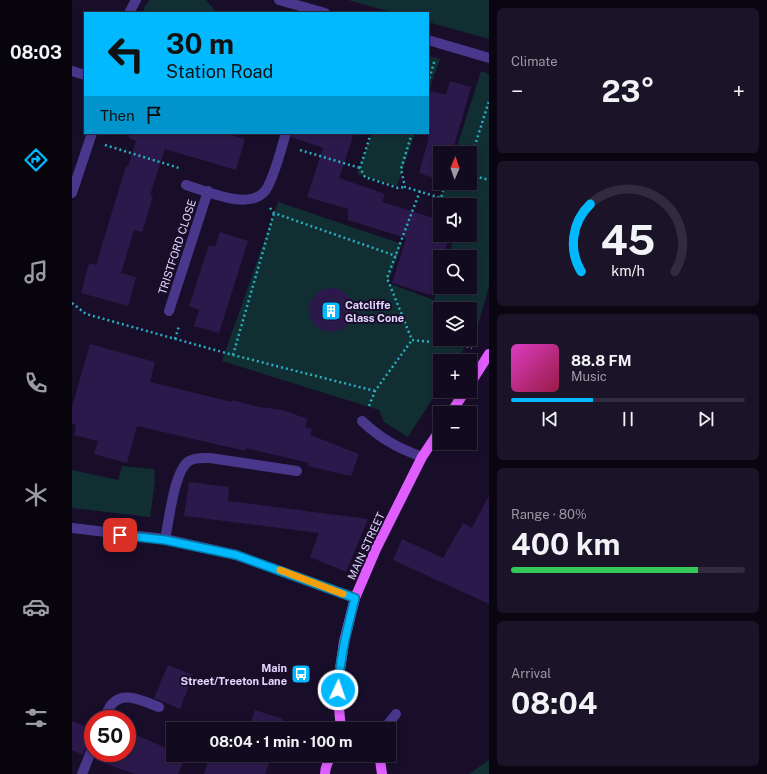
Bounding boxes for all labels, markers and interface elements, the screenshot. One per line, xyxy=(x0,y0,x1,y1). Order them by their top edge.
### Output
text: 30 m xyxy=(166,27,234,60)
icon: left xyxy=(100,28,152,80)
text: 08:03 xyxy=(10,42,62,63)
text: Climate xyxy=(511,54,558,69)
text: Station Road xyxy=(166,61,273,82)
text: 23° xyxy=(601,73,655,109)
text: − xyxy=(511,78,523,104)
text: + xyxy=(733,78,745,104)
icon: arrive xyxy=(143,104,165,126)
text: Then xyxy=(100,107,135,124)
icon: directions xyxy=(22,146,50,174)
north arrow xyxy=(433,146,477,190)
map controls xyxy=(433,146,477,450)
street label: TRISTFORD CLOSE xyxy=(156,198,198,296)
button: sound xyxy=(433,198,477,242)
text: 45 xyxy=(601,215,655,264)
button: search xyxy=(433,250,477,294)
icon: music xyxy=(22,258,50,286)
text: km/h xyxy=(611,261,645,278)
place label: Catcliffe Glass Cone xyxy=(345,299,404,324)
building icon: Catcliffe Glass Cone xyxy=(320,300,342,322)
button: layers xyxy=(433,302,477,346)
text: 88.8 FM xyxy=(571,352,632,369)
button: + xyxy=(433,354,477,398)
icon: phone xyxy=(22,369,50,397)
text: Music xyxy=(571,369,607,384)
button: − xyxy=(433,406,477,450)
icon: previous xyxy=(539,408,561,430)
icon: pause xyxy=(617,408,639,430)
icon: next xyxy=(695,408,717,430)
icon: climate xyxy=(22,481,50,509)
text: Range · 80% xyxy=(511,507,587,522)
street label: MAIN STREET xyxy=(345,510,387,582)
pin xyxy=(103,518,137,552)
icon: arrive xyxy=(109,524,131,546)
text: 400 km xyxy=(511,526,620,562)
icon: car xyxy=(22,593,50,621)
place label: Main Street/Treeton Lane xyxy=(180,662,287,687)
bus stop icon: Main Street/Treeton Lane xyxy=(290,663,312,685)
text: Arrival xyxy=(511,666,551,681)
position arrow xyxy=(317,669,359,711)
text: 08:04 xyxy=(511,685,597,721)
icon: filters xyxy=(22,704,50,732)
speed limit sign: 50 xyxy=(84,710,136,762)
text: 08:04 · 1 min · 100 m xyxy=(209,733,353,750)

